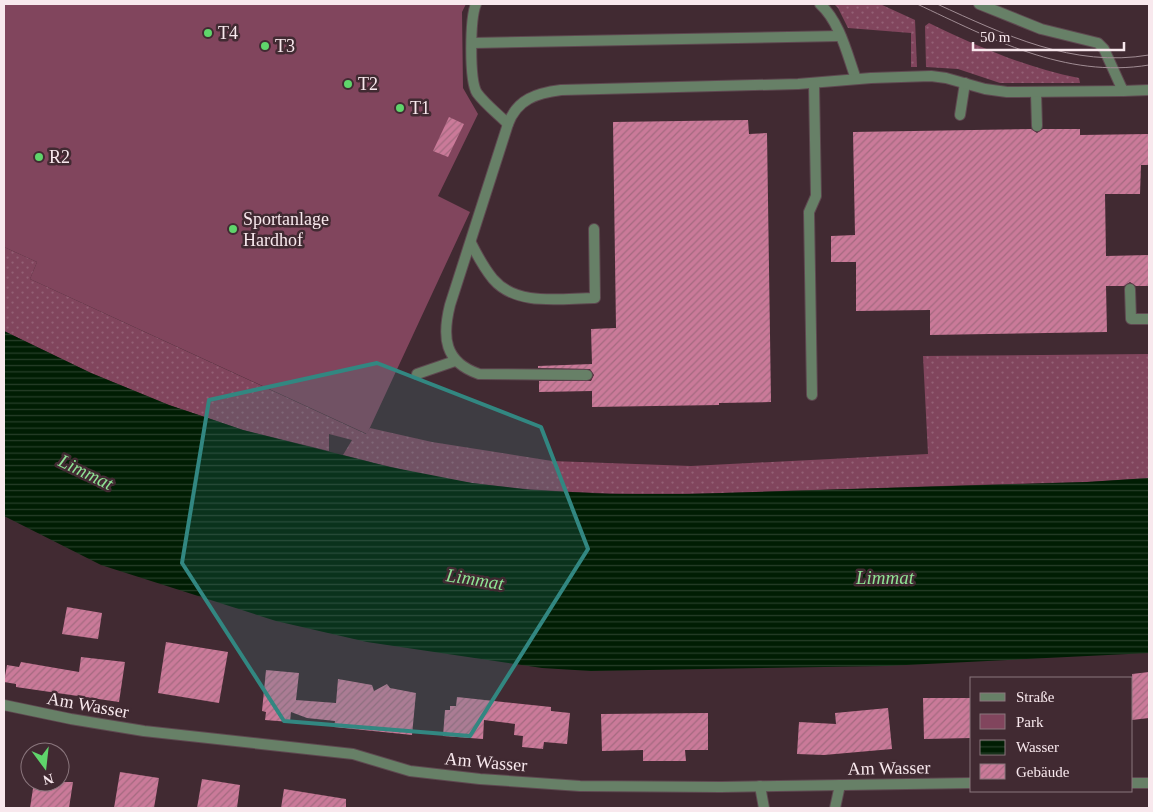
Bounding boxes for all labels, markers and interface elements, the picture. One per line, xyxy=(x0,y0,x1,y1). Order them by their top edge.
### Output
scale bar xyxy=(973,20,1124,52)
place label: T4 xyxy=(218,23,238,43)
marker: T4 xyxy=(202,27,214,39)
text: 50 m xyxy=(980,29,1011,45)
place label: T3 xyxy=(275,36,295,56)
marker: T3 xyxy=(259,40,271,52)
place label: T2 xyxy=(358,74,378,94)
marker: T2 xyxy=(342,78,354,90)
place label: T1 xyxy=(410,98,430,118)
marker: T1 xyxy=(394,102,406,114)
place label: R2 xyxy=(49,147,70,167)
marker: R2 xyxy=(33,151,45,163)
place label: Sportanlage Hardhof xyxy=(243,209,329,250)
marker: Sportanlage Hardhof xyxy=(227,223,239,235)
water label: Limmat xyxy=(54,449,117,494)
water label: Limmat xyxy=(444,564,506,594)
water label: Limmat xyxy=(855,567,915,588)
legend xyxy=(970,677,1133,792)
street label: Am Wasser xyxy=(46,688,130,722)
text: Straße xyxy=(1016,689,1055,705)
text: Park xyxy=(1016,714,1044,730)
text: Wasser xyxy=(1016,739,1059,755)
north arrow xyxy=(20,742,70,792)
street label: Am Wasser xyxy=(444,748,528,776)
street label: Am Wasser xyxy=(847,757,931,779)
text: Gebäude xyxy=(1016,764,1070,780)
text: N xyxy=(41,771,55,788)

